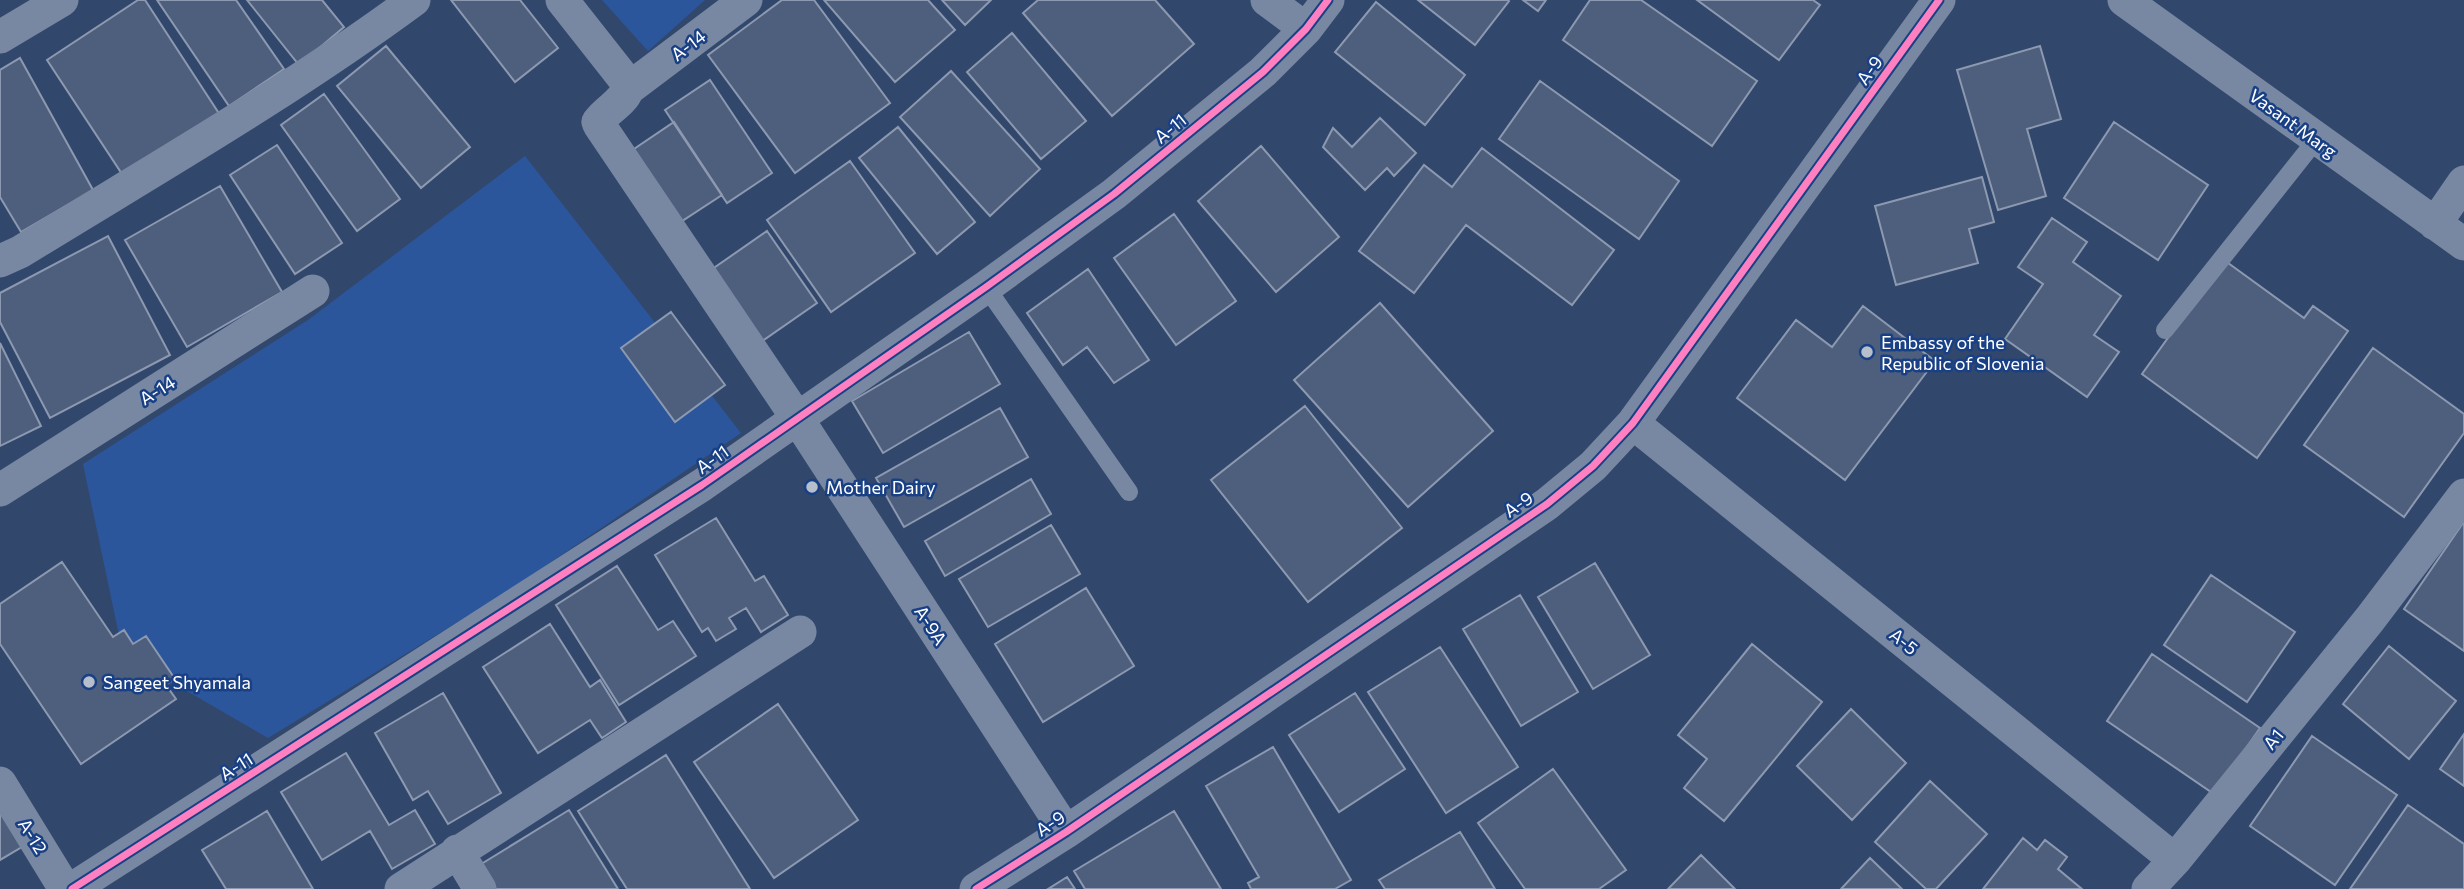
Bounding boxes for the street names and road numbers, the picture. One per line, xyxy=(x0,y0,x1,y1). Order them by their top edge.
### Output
street label: A-14 xyxy=(666,25,710,65)
street label: A-9 xyxy=(1851,51,1887,89)
street label: Vasant Marg xyxy=(2245,84,2341,162)
street label: A-11 xyxy=(1149,108,1191,148)
street label: A-14 xyxy=(135,370,179,409)
street label: A-11 xyxy=(691,440,733,478)
street label: A-9 xyxy=(1499,486,1537,522)
street label: A-9A xyxy=(910,601,952,649)
street label: A-5 xyxy=(1885,623,1923,659)
street label: A1 xyxy=(2258,724,2288,754)
street label: A-11 xyxy=(215,747,257,785)
street label: A-9 xyxy=(1031,805,1069,841)
street label: A-12 xyxy=(14,814,52,858)

